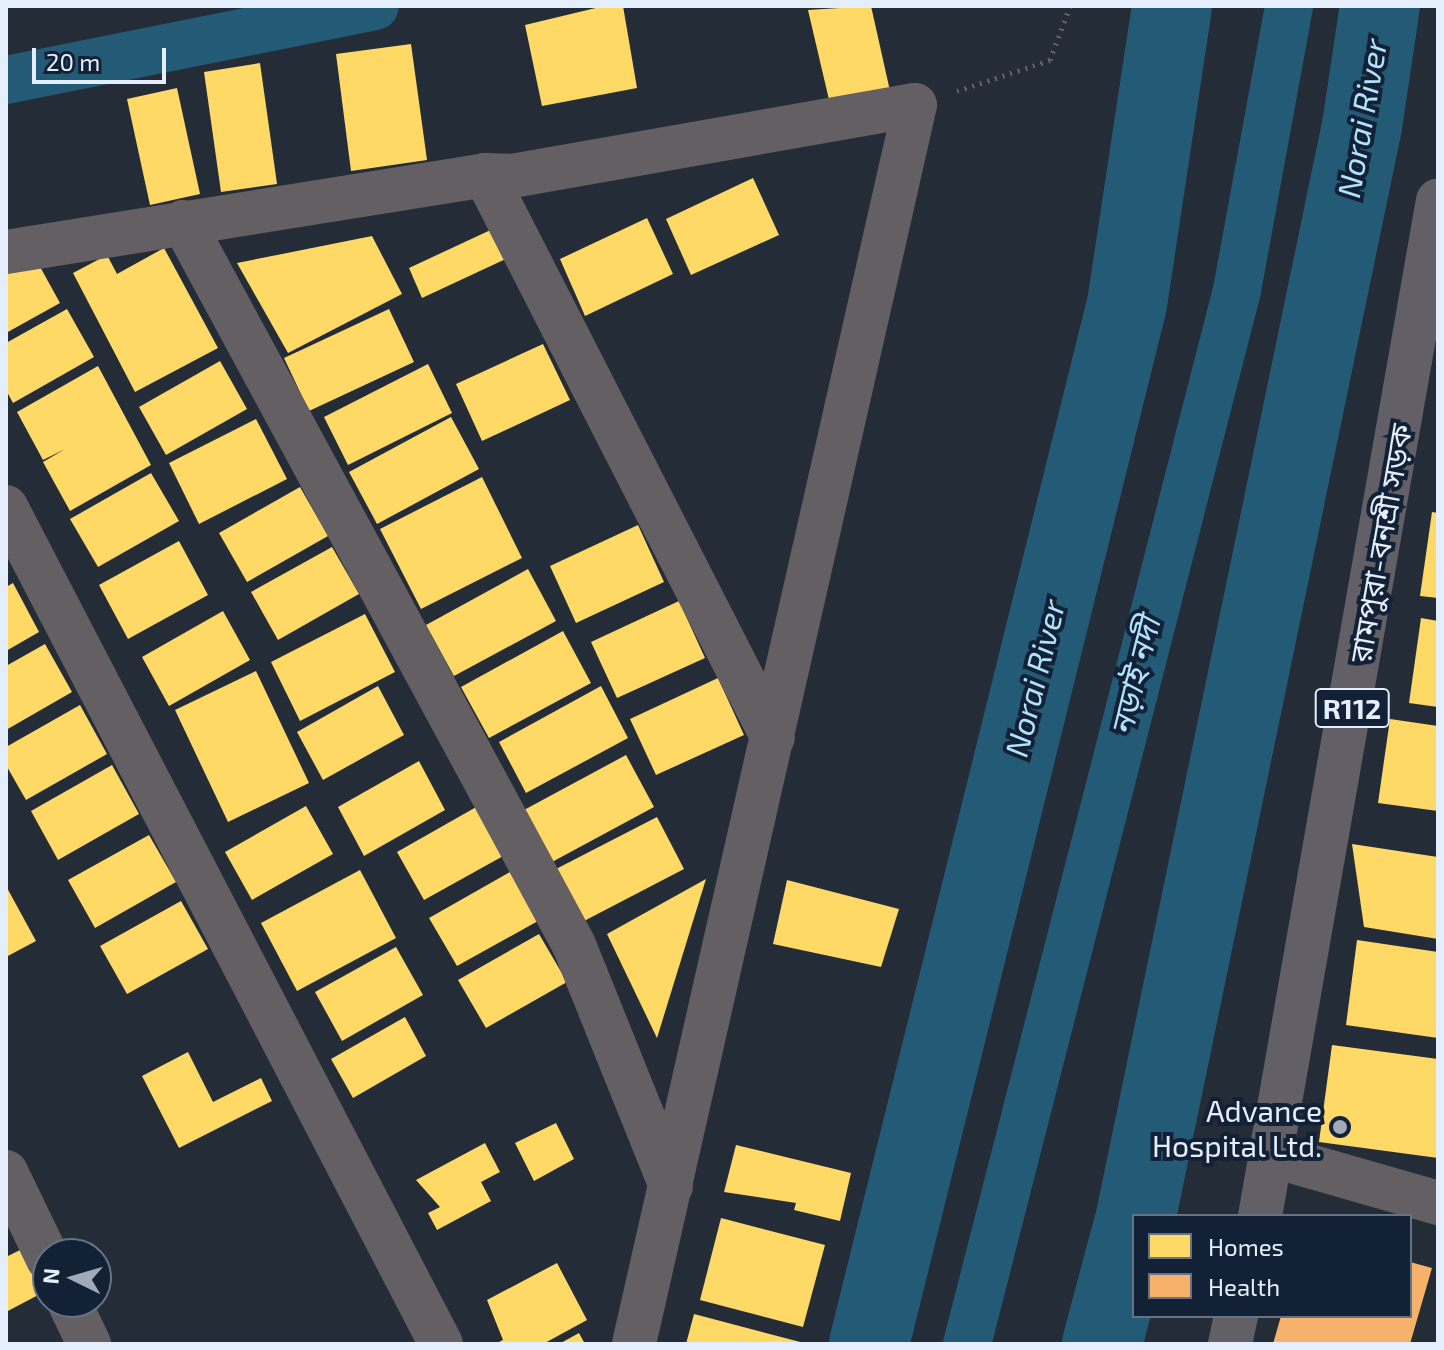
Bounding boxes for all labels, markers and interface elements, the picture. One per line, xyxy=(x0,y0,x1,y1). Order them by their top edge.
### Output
scale bar xyxy=(36,32,170,82)
water label: Norai River xyxy=(1328,35,1394,201)
text: 20 m xyxy=(46,47,100,76)
street label: রামপুরা-বনশ্রী সড়ক xyxy=(1341,421,1419,665)
water label: Norai River xyxy=(996,595,1072,761)
water label: নড়াই নদী xyxy=(1101,613,1167,739)
road number: R112 xyxy=(1314,684,1390,732)
place label: Advance Hospital Ltd. xyxy=(1151,1092,1322,1162)
marker: Advance Hospital Ltd. xyxy=(1329,1116,1351,1138)
legend xyxy=(1132,1214,1412,1318)
text: Homes xyxy=(1208,1232,1284,1261)
north arrow xyxy=(32,1238,112,1318)
text: N xyxy=(36,1267,64,1285)
text: Health xyxy=(1208,1272,1280,1301)

